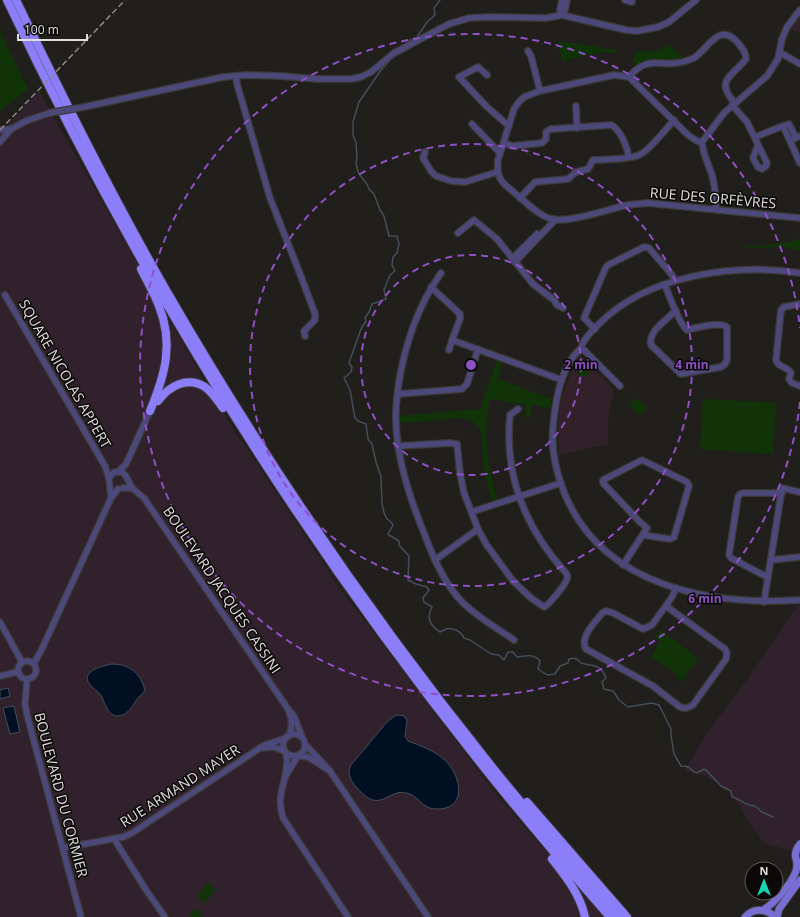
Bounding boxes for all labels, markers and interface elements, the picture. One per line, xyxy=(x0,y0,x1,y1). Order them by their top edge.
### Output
scale bar xyxy=(18,16,87,42)
text: 100 m xyxy=(24,21,59,38)
street label: RUE DES ORFÈVRES xyxy=(649,183,777,212)
street label: SQUARE NICOLAS APPERT xyxy=(15,296,116,452)
text: 2 min xyxy=(564,356,598,373)
text: 4 min xyxy=(675,356,709,373)
centre of rings xyxy=(464,358,478,372)
street label: BOULEVARD JACQUES CASSINI xyxy=(159,502,286,677)
text: 6 min xyxy=(688,590,722,607)
street label: BOULEVARD DU CORMIER xyxy=(30,710,93,880)
street label: RUE ARMAND MAYER xyxy=(116,740,244,831)
north arrow xyxy=(744,861,784,901)
text: N xyxy=(760,863,768,878)

